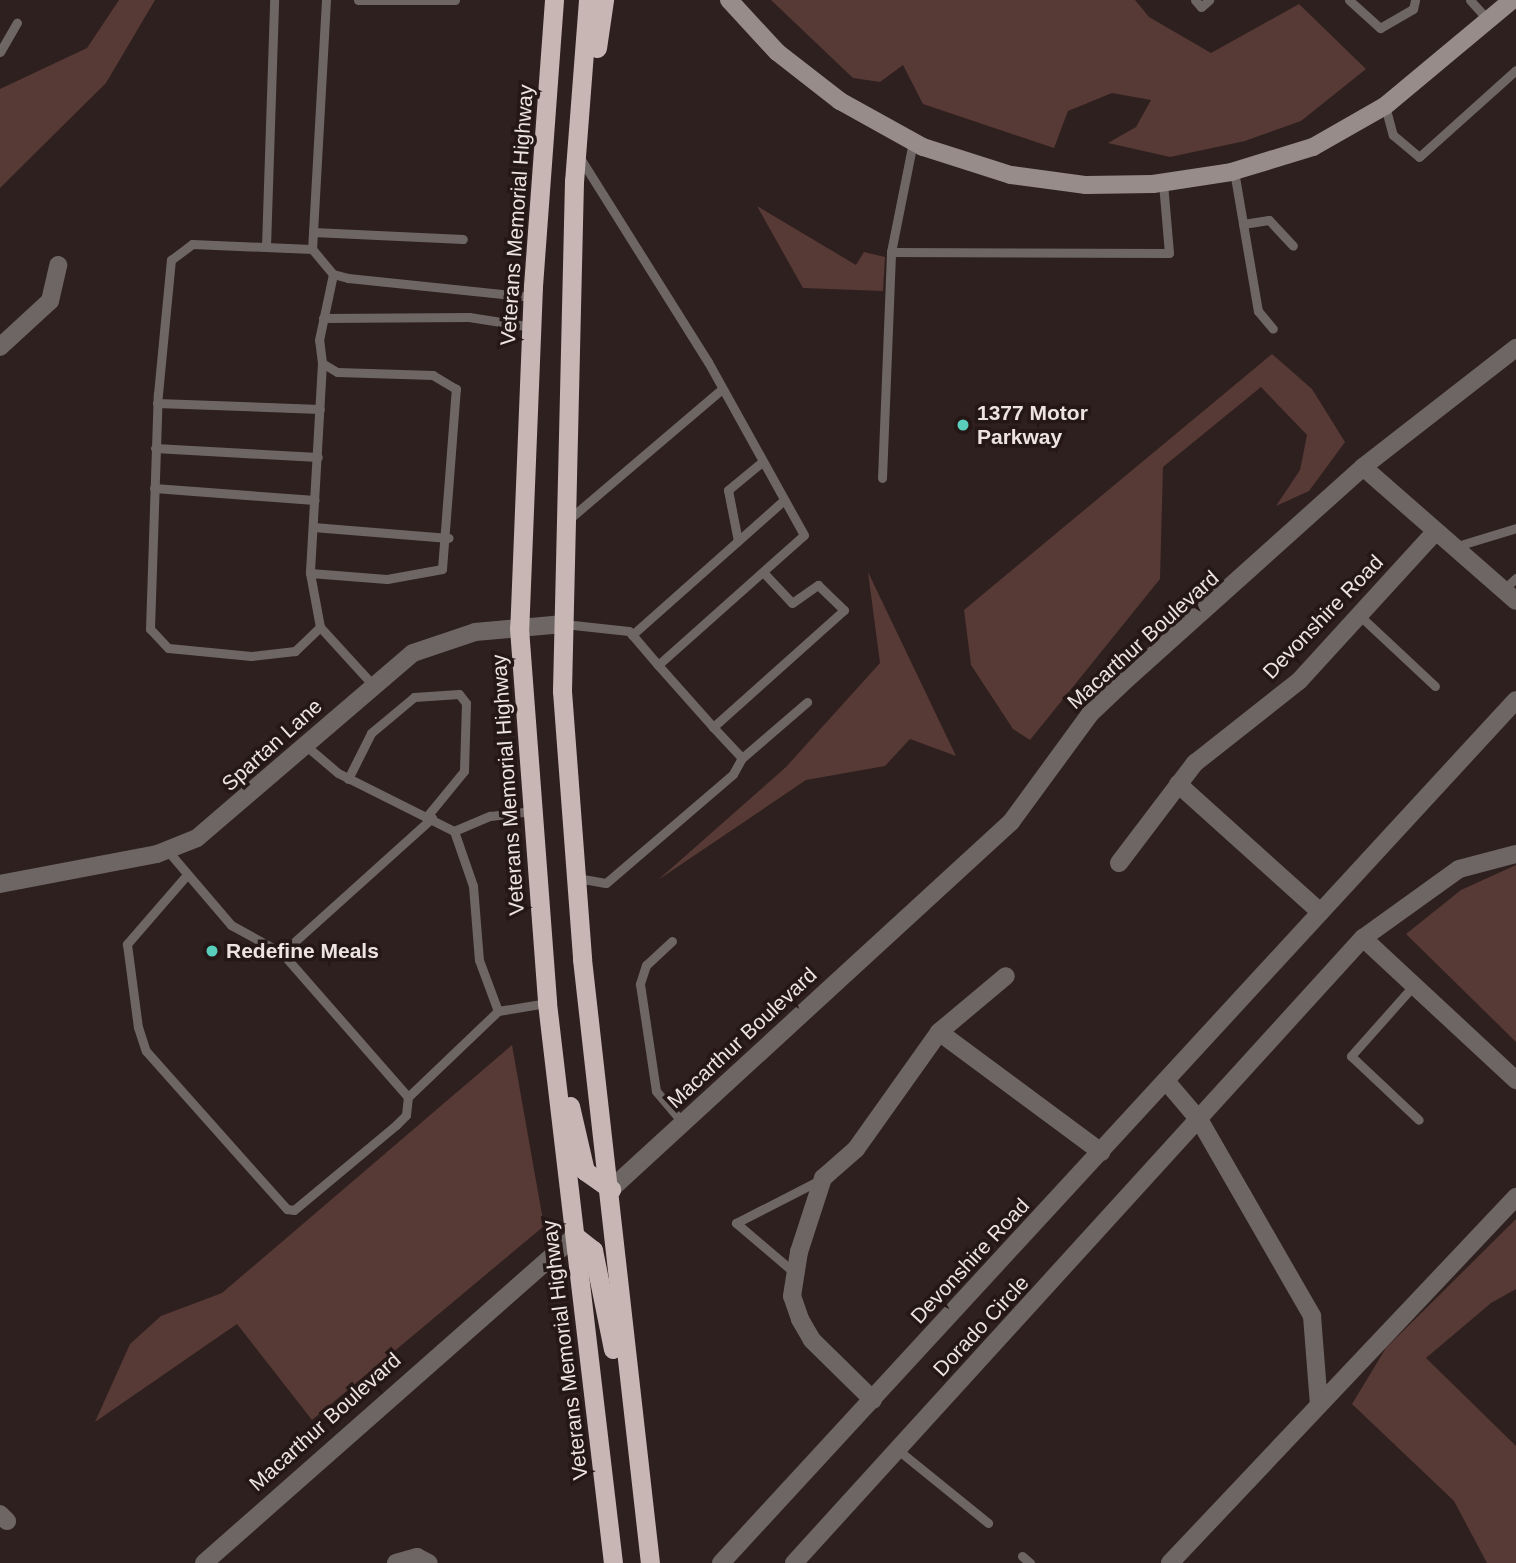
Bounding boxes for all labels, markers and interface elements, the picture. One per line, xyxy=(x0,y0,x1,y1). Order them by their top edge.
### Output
street label: Veterans Memorial Highway xyxy=(495,84,539,346)
place label: 1377 Motor Parkway xyxy=(977,400,1088,450)
marker: 1377 Motor Parkway xyxy=(955,417,971,433)
street label: Devonshire Road xyxy=(1258,550,1388,684)
street label: Macarthur Boulevard xyxy=(1062,565,1224,715)
street label: Veterans Memorial Highway xyxy=(486,654,530,916)
street label: Spartan Lane xyxy=(217,693,327,797)
place label: Redefine Meals xyxy=(226,938,379,964)
marker: Redefine Meals xyxy=(204,943,220,959)
street label: Macarthur Boulevard xyxy=(662,962,822,1114)
street label: Devonshire Road xyxy=(905,1193,1035,1329)
street label: Veterans Memorial Highway xyxy=(537,1219,593,1481)
street label: Dorado Circle xyxy=(928,1270,1034,1382)
street label: Macarthur Boulevard xyxy=(244,1347,406,1497)

